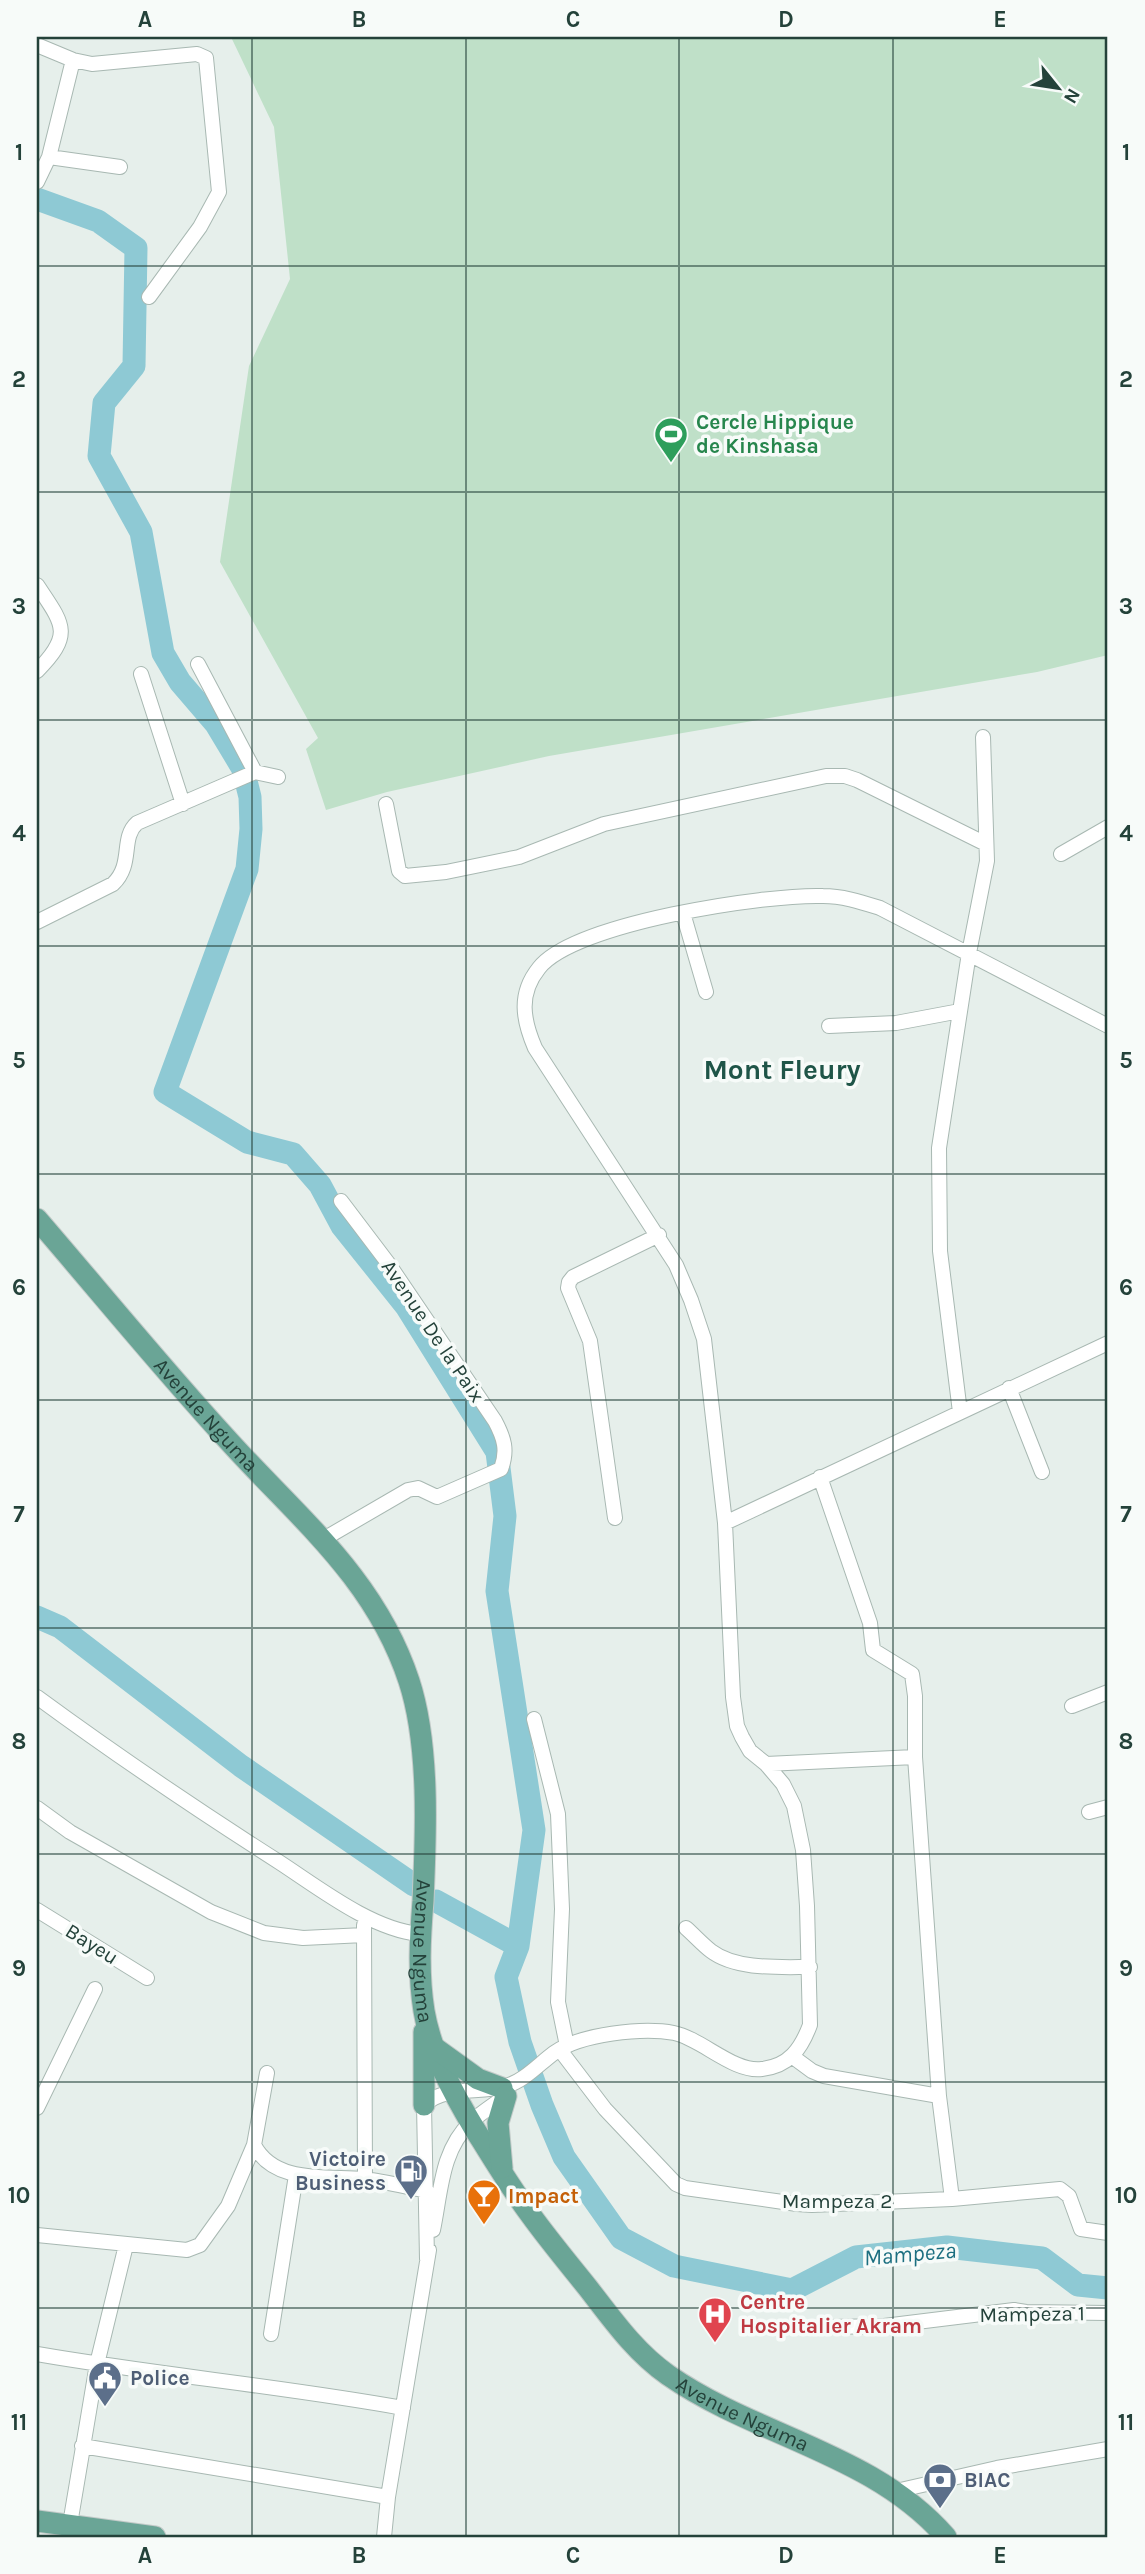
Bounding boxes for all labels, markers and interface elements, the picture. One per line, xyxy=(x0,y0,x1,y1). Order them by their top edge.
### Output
text: A xyxy=(138,6,152,33)
text: B xyxy=(352,6,366,33)
text: C xyxy=(566,6,580,33)
text: D xyxy=(778,6,794,33)
text: E xyxy=(993,6,1007,33)
north arrow xyxy=(1023,52,1092,122)
text: N xyxy=(1059,85,1085,107)
text: 1 xyxy=(15,139,23,166)
text: 1 xyxy=(1122,139,1130,166)
text: 2 xyxy=(12,366,26,393)
text: 2 xyxy=(1119,366,1133,393)
place label: Cercle Hippique de Kinshasa xyxy=(696,410,854,458)
sports icon: Cercle Hippique de Kinshasa xyxy=(652,415,690,464)
text: 3 xyxy=(12,593,26,620)
text: 3 xyxy=(1119,593,1133,620)
text: 4 xyxy=(12,820,26,847)
text: 4 xyxy=(1119,820,1133,847)
text: 5 xyxy=(12,1047,26,1074)
text: 5 xyxy=(1119,1047,1133,1074)
district label: Mont Fleury xyxy=(703,1053,861,1086)
street label: Avenue De la Paix xyxy=(377,1255,490,1407)
text: 6 xyxy=(12,1274,26,1301)
text: 6 xyxy=(1119,1274,1133,1301)
street label: Avenue Nguma xyxy=(149,1353,263,1477)
text: 7 xyxy=(13,1501,25,1528)
text: 7 xyxy=(1120,1501,1132,1528)
text: 8 xyxy=(12,1728,26,1755)
text: 8 xyxy=(1119,1728,1133,1755)
street label: Avenue Nguma xyxy=(408,1879,438,2025)
street label: Bayeu xyxy=(61,1918,123,1970)
text: 9 xyxy=(12,1955,26,1982)
text: 9 xyxy=(1119,1955,1133,1982)
place label: Victoire Business xyxy=(295,2147,386,2195)
fuel station icon: Victoire Business xyxy=(392,2152,430,2201)
bar icon: Impact xyxy=(465,2177,503,2226)
text: 10 xyxy=(8,2182,30,2209)
text: 10 xyxy=(1115,2182,1137,2209)
place label: Impact xyxy=(508,2184,579,2208)
street label: Mampeza 2 xyxy=(782,2189,892,2213)
water label: Mampeza xyxy=(863,2237,957,2271)
place label: Centre Hospitalier Akram xyxy=(740,2290,922,2338)
hospital icon: Centre Hospitalier Akram xyxy=(696,2295,734,2344)
street label: Mampeza 1 xyxy=(979,2301,1085,2327)
public building icon: Police xyxy=(86,2359,124,2408)
place label: Police xyxy=(130,2366,190,2390)
street label: Avenue Nguma xyxy=(672,2372,813,2456)
text: 11 xyxy=(11,2409,27,2436)
text: 11 xyxy=(1118,2409,1134,2436)
bank icon: BIAC xyxy=(921,2461,959,2510)
place label: BIAC xyxy=(964,2468,1010,2492)
text: A xyxy=(138,2542,152,2569)
text: B xyxy=(352,2542,366,2569)
text: C xyxy=(566,2542,580,2569)
text: D xyxy=(778,2542,794,2569)
text: E xyxy=(993,2542,1007,2569)

